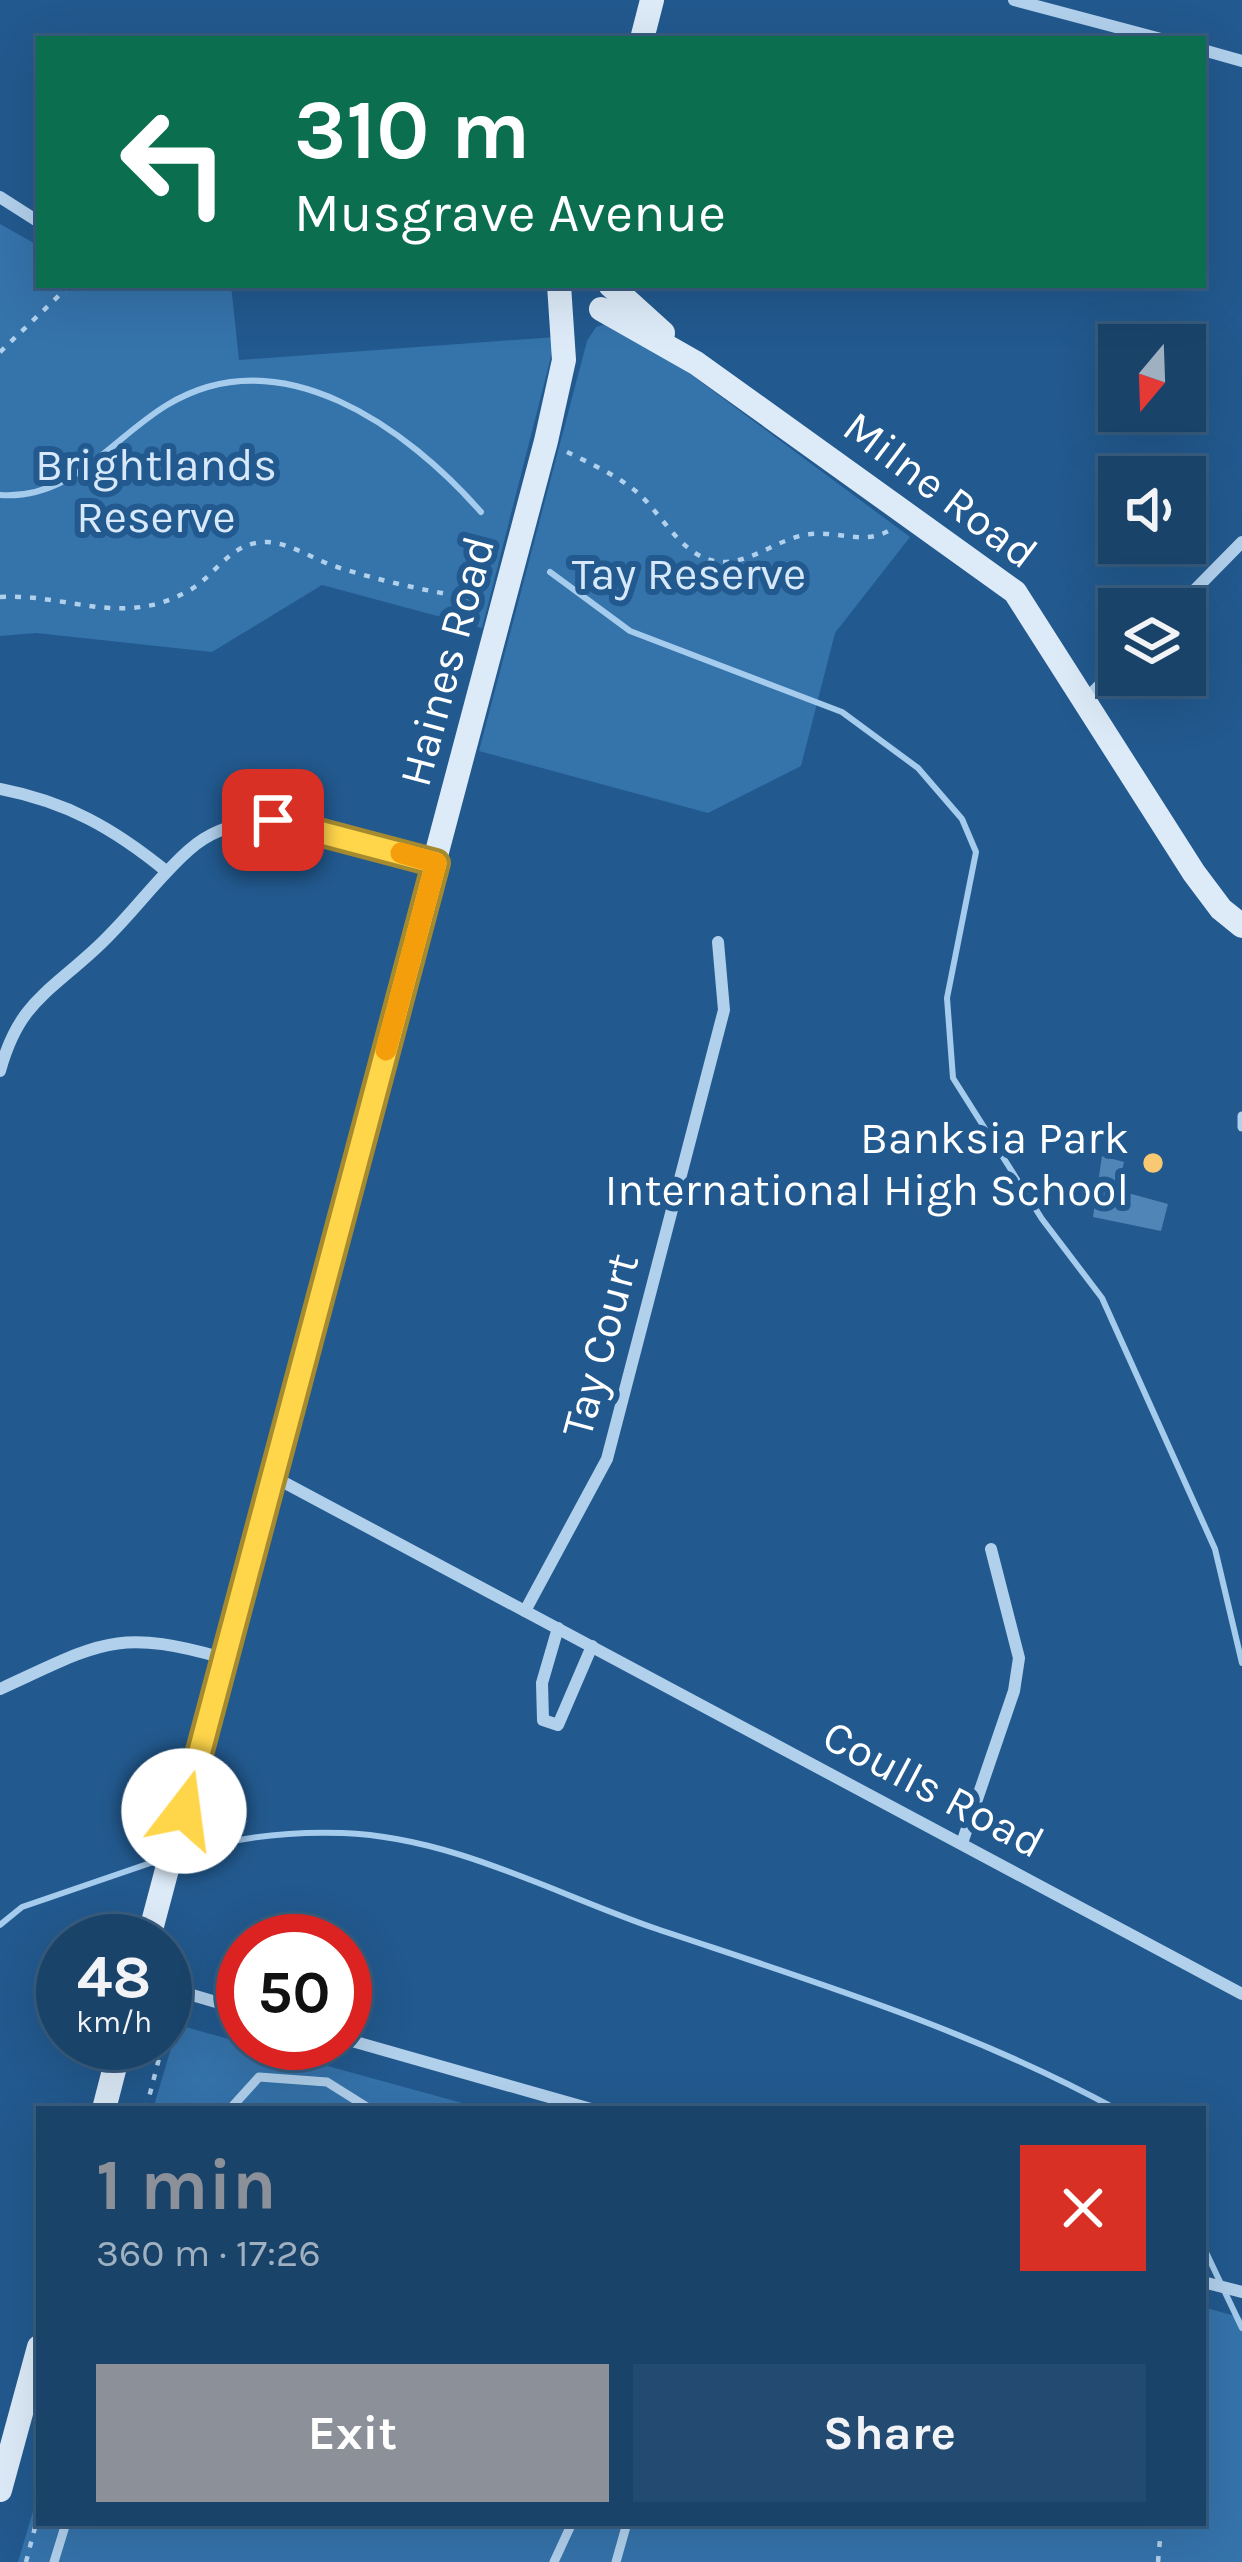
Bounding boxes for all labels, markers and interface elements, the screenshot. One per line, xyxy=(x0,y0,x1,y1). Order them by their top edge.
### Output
text: 310 m xyxy=(294,81,530,179)
icon: left xyxy=(96,84,252,240)
text: Musgrave Avenue xyxy=(294,181,726,245)
north arrow xyxy=(1098,324,1206,432)
map controls xyxy=(1098,324,1206,696)
street label: Milne Road xyxy=(833,400,1047,579)
park label: Brightlands Reserve xyxy=(35,439,277,543)
button: sound xyxy=(1098,456,1206,564)
street label: Haines Road xyxy=(389,531,505,792)
park label: Tay Reserve xyxy=(572,548,806,601)
button: layers xyxy=(1098,588,1206,696)
pin xyxy=(222,769,324,871)
icon: arrive xyxy=(240,787,306,853)
place label: Banksia Park International High School xyxy=(605,1112,1129,1217)
marker: Banksia Park International High School xyxy=(1140,1150,1166,1176)
street label: Tay Court xyxy=(551,1248,650,1443)
street label: Coulls Road xyxy=(814,1709,1053,1869)
position arrow xyxy=(121,1748,247,1874)
speed limit sign: 50 xyxy=(216,1914,372,2070)
text: 48 xyxy=(77,1942,151,2012)
text: km/h xyxy=(76,2004,152,2040)
text: 1 min xyxy=(96,2143,277,2227)
button: close xyxy=(1020,2145,1146,2271)
text: 360 m · 17:26 xyxy=(96,2230,321,2276)
button: Exit xyxy=(96,2364,609,2502)
button: Share xyxy=(633,2364,1146,2502)

